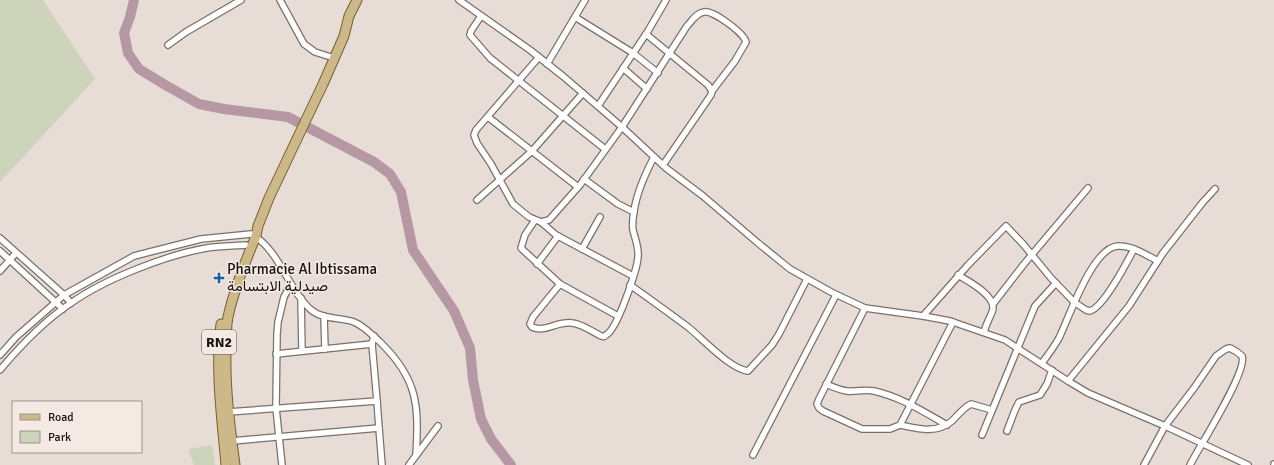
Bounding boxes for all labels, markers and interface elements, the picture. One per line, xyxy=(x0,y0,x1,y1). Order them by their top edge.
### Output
place label: Pharmacie Al Ibtissama صيدلية الابتسامة xyxy=(227,260,377,295)
marker: Pharmacie Al Ibtissama صيدلية الابتسامة xyxy=(214,273,224,283)
road number: RN2 xyxy=(202,330,236,354)
legend xyxy=(12,401,142,453)
text: Road xyxy=(48,410,74,425)
text: Park xyxy=(48,430,71,445)

